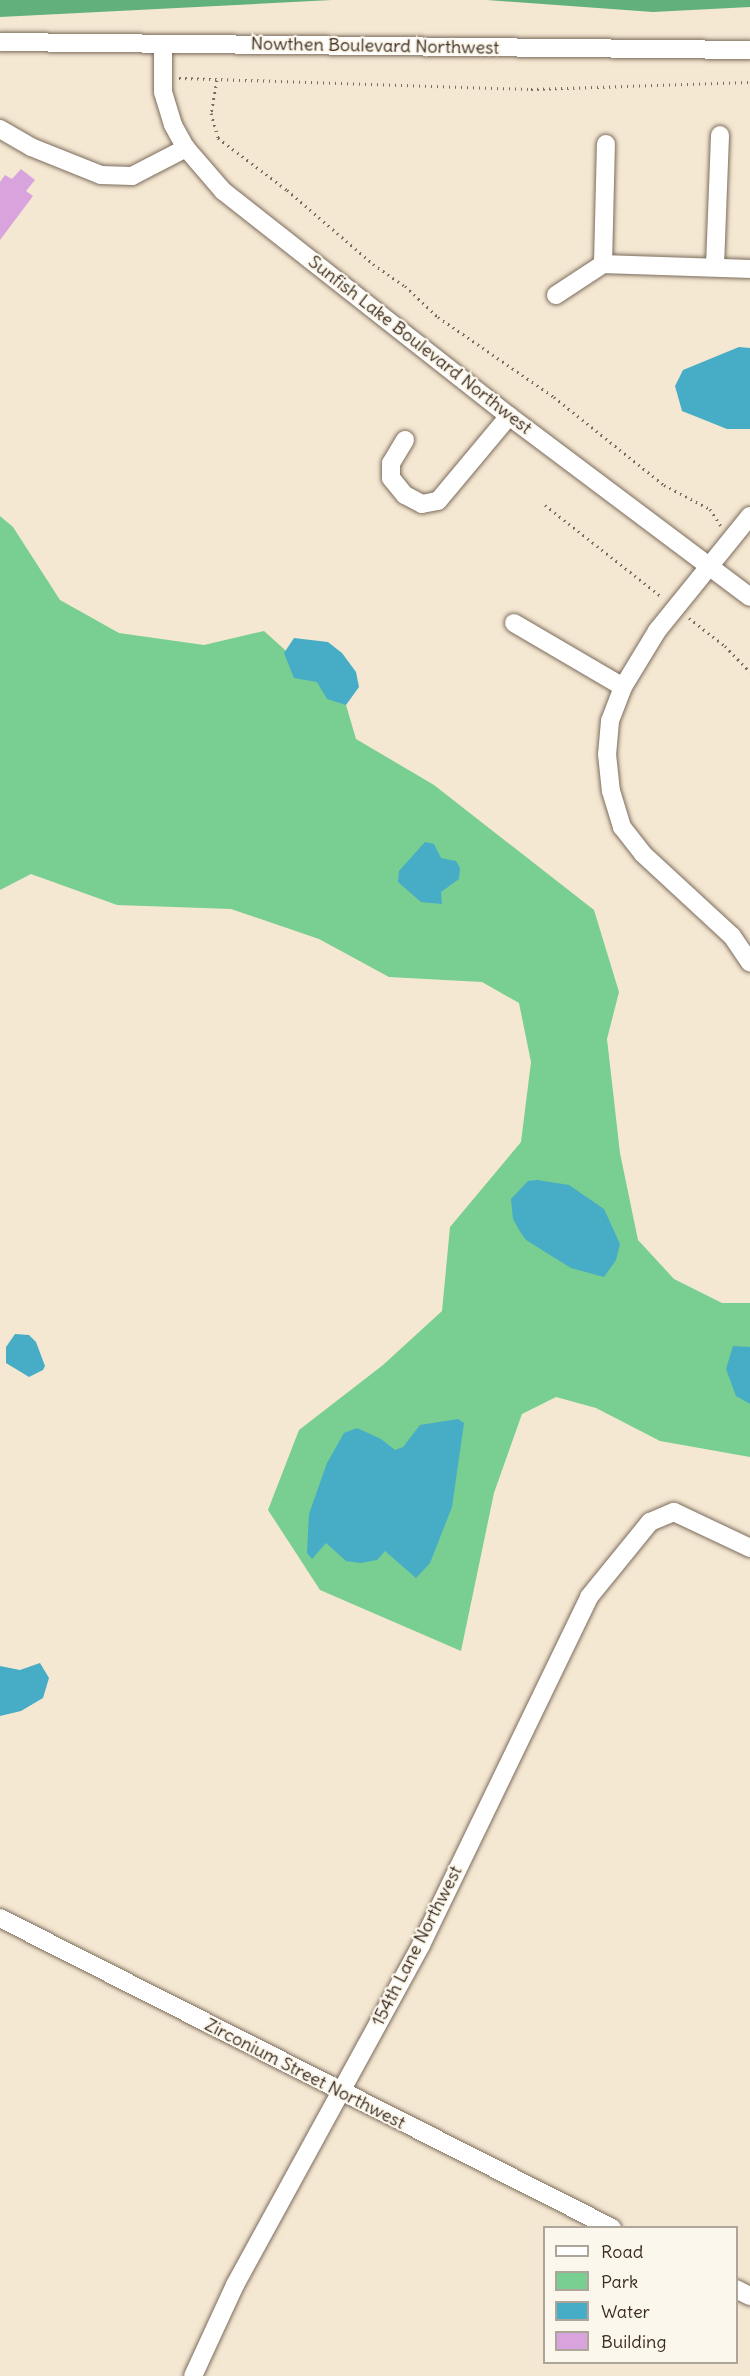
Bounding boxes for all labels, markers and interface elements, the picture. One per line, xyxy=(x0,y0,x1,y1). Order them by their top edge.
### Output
street label: Nowthen Boulevard Northwest xyxy=(251,33,499,59)
street label: Sunfish Lake Boulevard Northwest xyxy=(304,251,536,439)
street label: 154th Lane Northwest xyxy=(367,1862,467,2030)
street label: Zirconium Street Northwest xyxy=(201,2014,409,2134)
legend xyxy=(543,2226,738,2364)
text: Road xyxy=(601,2240,643,2263)
text: Park xyxy=(601,2270,638,2293)
text: Water xyxy=(601,2300,650,2323)
text: Building xyxy=(601,2330,666,2353)

